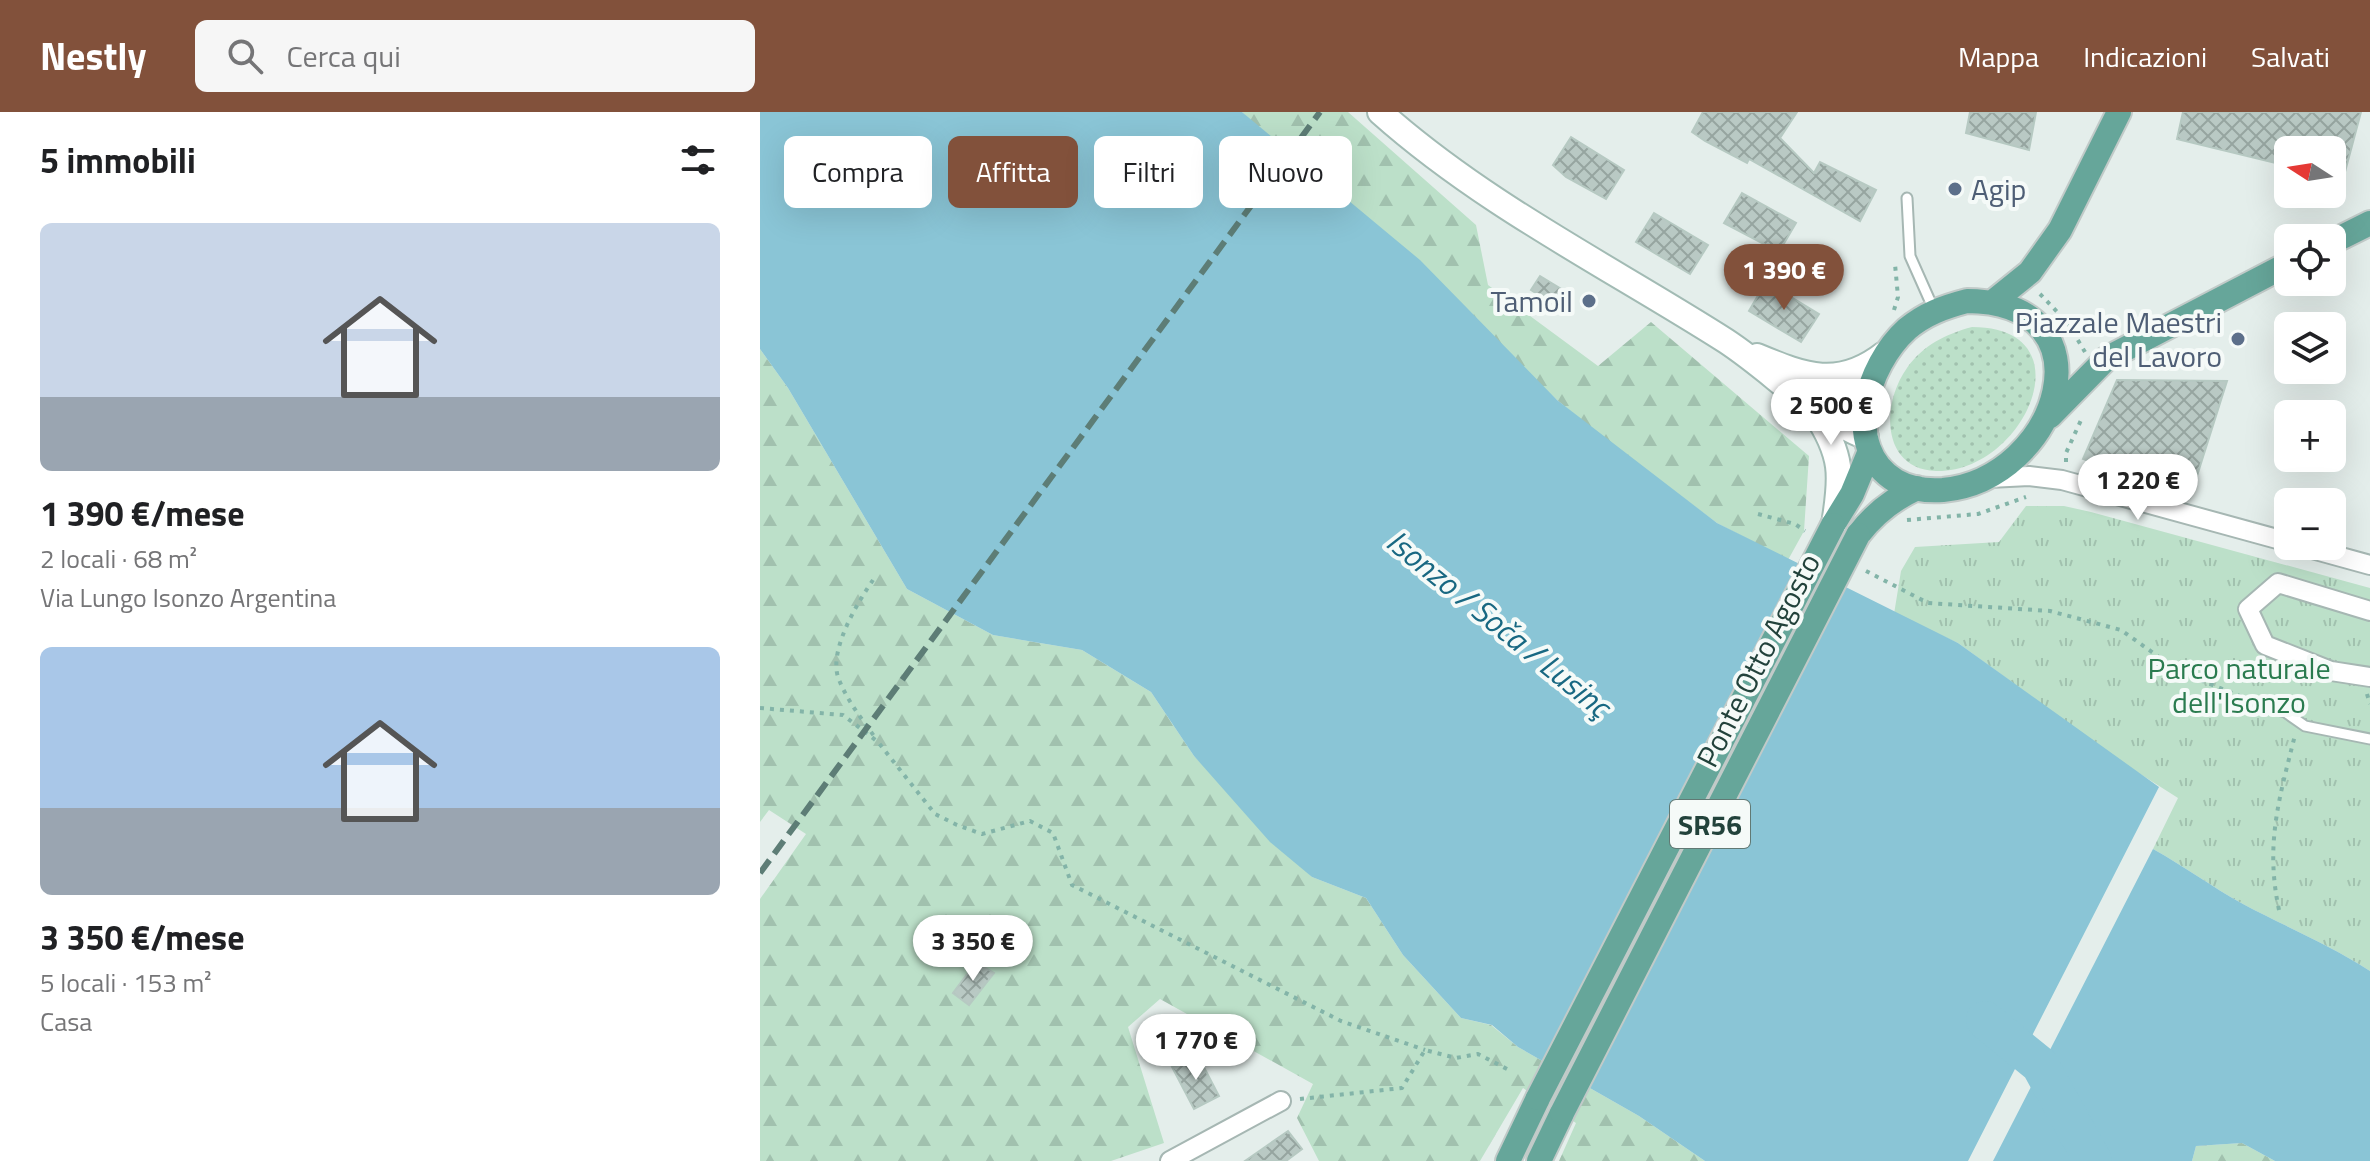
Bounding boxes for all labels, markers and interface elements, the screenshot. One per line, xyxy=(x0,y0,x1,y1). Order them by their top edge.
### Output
search box xyxy=(195,20,755,92)
text: Nestly xyxy=(40,27,147,85)
text: Cerca qui xyxy=(287,33,401,79)
icon: search xyxy=(223,34,267,78)
text: Mappa xyxy=(1958,35,2039,78)
text: Indicazioni xyxy=(2083,35,2207,78)
text: Salvati xyxy=(2251,35,2330,78)
text: 5 immobili xyxy=(40,134,196,186)
chip: Compra xyxy=(784,136,932,208)
chip: Affitta xyxy=(948,136,1078,208)
chip: Filtri xyxy=(1094,136,1203,208)
chip: Nuovo xyxy=(1219,136,1352,208)
north arrow xyxy=(2274,136,2346,208)
map controls xyxy=(2274,136,2346,560)
icon: filters xyxy=(676,138,720,182)
place label: Agip xyxy=(1971,166,2026,212)
marker: Agip xyxy=(1946,180,1964,198)
button: locate xyxy=(2274,224,2346,296)
pin: 1 390 € xyxy=(1710,244,1858,312)
text: 1 390 € xyxy=(1742,250,1826,289)
icon: home xyxy=(308,275,452,419)
place label: Tamoil xyxy=(1490,278,1573,324)
marker: Tamoil xyxy=(1580,292,1598,310)
place label: Piazzale Maestri del Lavoro xyxy=(2015,299,2222,379)
button: layers xyxy=(2274,312,2346,384)
marker: Piazzale Maestri del Lavoro xyxy=(2229,330,2247,348)
pin: 2 500 € xyxy=(1757,379,1905,447)
text: 2 500 € xyxy=(1789,385,1873,424)
button: + xyxy=(2274,400,2346,472)
pin: 1 220 € xyxy=(2064,454,2212,522)
text: 1 220 € xyxy=(2096,460,2180,499)
text: 1 390 €/mese xyxy=(40,487,245,539)
button: − xyxy=(2274,488,2346,560)
water label: Isonzo / Soča / Lusinç xyxy=(1377,517,1624,730)
text: 2 locali · 68 m² xyxy=(40,539,197,578)
street label: Ponte Otto Agosto xyxy=(1684,545,1832,775)
text: Via Lungo Isonzo Argentina xyxy=(40,578,336,617)
park label: Parco naturale dell'Isonzo xyxy=(2147,645,2331,725)
icon: home xyxy=(308,699,452,843)
road number: SR56 xyxy=(1670,800,1750,848)
text: 3 350 €/mese xyxy=(40,911,245,963)
pin: 3 350 € xyxy=(899,915,1047,983)
text: 3 350 € xyxy=(931,921,1015,960)
text: 5 locali · 153 m² xyxy=(40,963,212,1002)
text: Casa xyxy=(40,1002,92,1041)
pin: 1 770 € xyxy=(1122,1014,1270,1082)
text: 1 770 € xyxy=(1154,1020,1238,1059)

